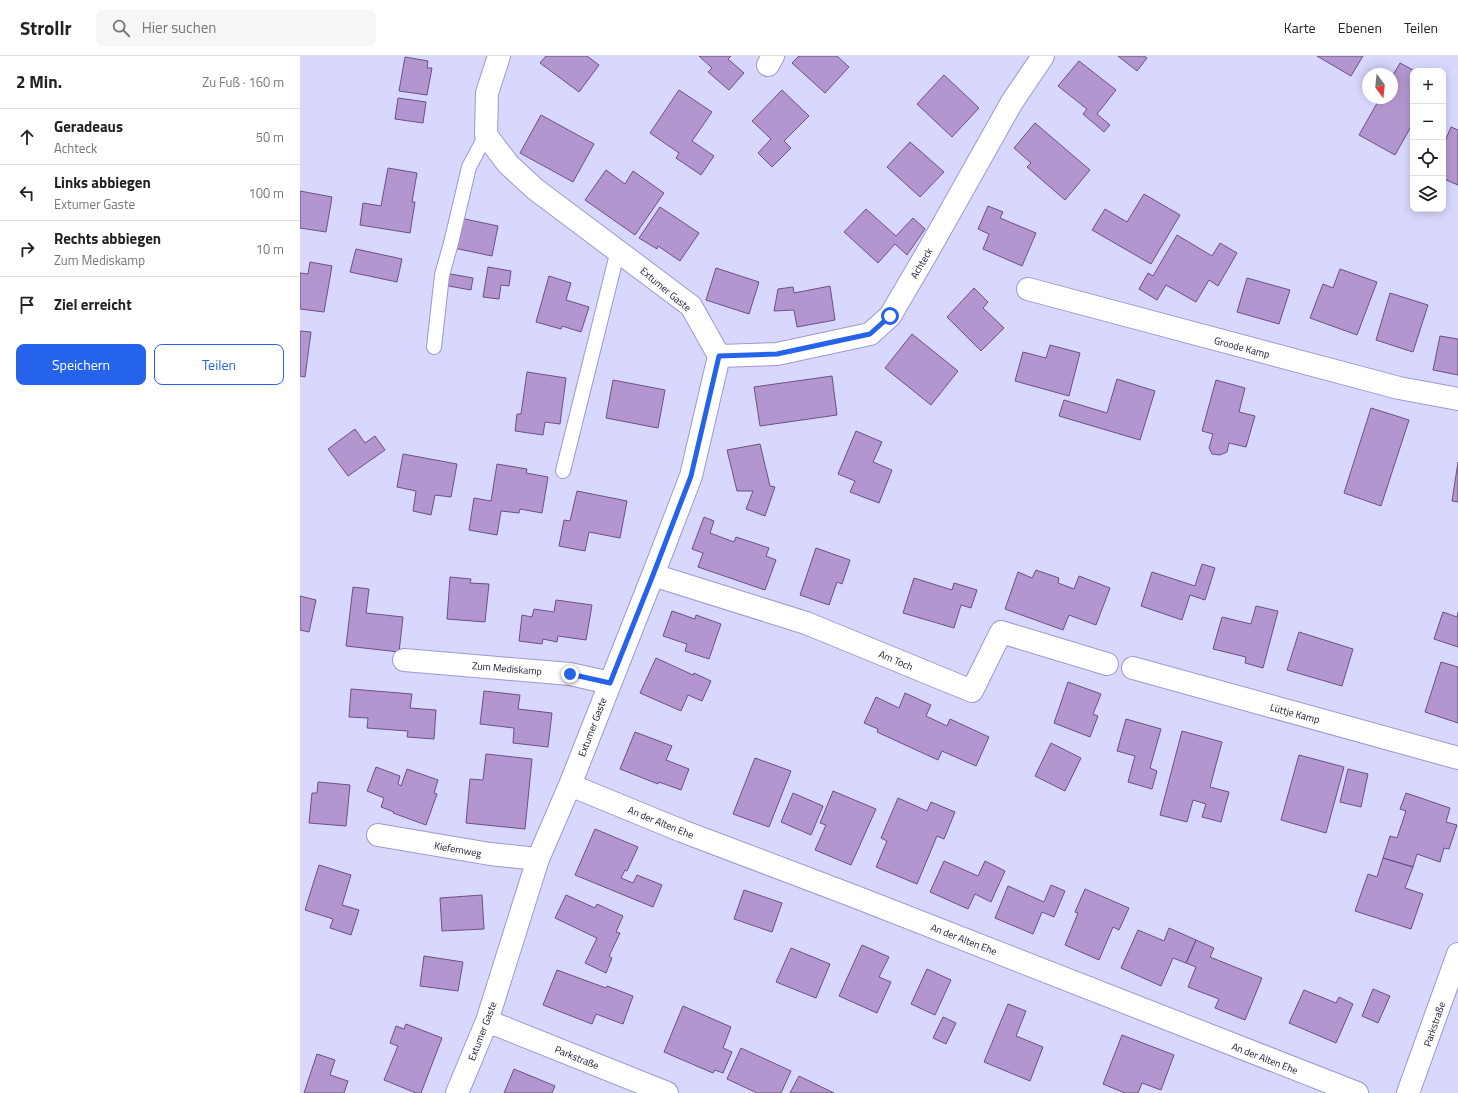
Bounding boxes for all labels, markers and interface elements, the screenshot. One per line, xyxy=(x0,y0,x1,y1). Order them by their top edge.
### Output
search box xyxy=(96,10,376,46)
text: Strollr xyxy=(20,13,72,42)
text: Hier suchen xyxy=(142,16,216,39)
icon: search xyxy=(110,17,132,39)
text: Karte xyxy=(1284,17,1316,38)
text: Ebenen xyxy=(1338,17,1382,38)
text: Teilen xyxy=(1404,17,1438,38)
north arrow xyxy=(1362,68,1398,104)
map controls xyxy=(1410,68,1446,212)
button: + xyxy=(1410,68,1446,104)
text: 2 Min. xyxy=(16,69,62,95)
text: Zu Fuß · 160 m xyxy=(202,72,284,92)
button: − xyxy=(1410,104,1446,140)
text: Geradeaus xyxy=(54,115,123,138)
icon: ahead xyxy=(16,126,38,148)
text: 50 m xyxy=(256,127,284,147)
text: Achteck xyxy=(54,138,97,158)
button: locate xyxy=(1410,140,1446,176)
text: Links abbiegen xyxy=(54,171,151,194)
button: layers xyxy=(1410,176,1446,212)
icon: left xyxy=(16,182,38,204)
text: 100 m xyxy=(248,183,284,203)
text: Extumer Gaste xyxy=(54,194,135,214)
text: Rechts abbiegen xyxy=(54,227,161,250)
icon: right xyxy=(16,238,38,260)
text: 10 m xyxy=(256,239,284,259)
street label: Achteck xyxy=(907,245,936,281)
text: Zum Mediskamp xyxy=(54,250,145,270)
street label: Extumer Gaste xyxy=(637,264,694,315)
text: Ziel erreicht xyxy=(54,293,132,316)
icon: arrive xyxy=(16,294,38,316)
route start xyxy=(881,307,899,325)
street label: Groode Kamp xyxy=(1212,333,1271,362)
button: Speichern xyxy=(16,344,146,385)
button: Teilen xyxy=(154,344,284,385)
street label: Am Toch xyxy=(876,647,915,674)
street label: Zum Mediskamp xyxy=(471,658,543,679)
route end xyxy=(561,665,579,683)
street label: Extumer Gaste xyxy=(574,695,611,759)
street label: Lüttje Kamp xyxy=(1268,700,1321,727)
street label: An der Alten Ehe xyxy=(626,802,696,843)
street label: Kiefernweg xyxy=(433,838,483,861)
street label: An der Alten Ehe xyxy=(929,920,999,959)
street label: Extumer Gaste xyxy=(464,999,501,1063)
street label: Parkstraße xyxy=(1420,1000,1449,1049)
street label: An der Alten Ehe xyxy=(1230,1039,1300,1078)
street label: Parkstraße xyxy=(552,1042,601,1073)

